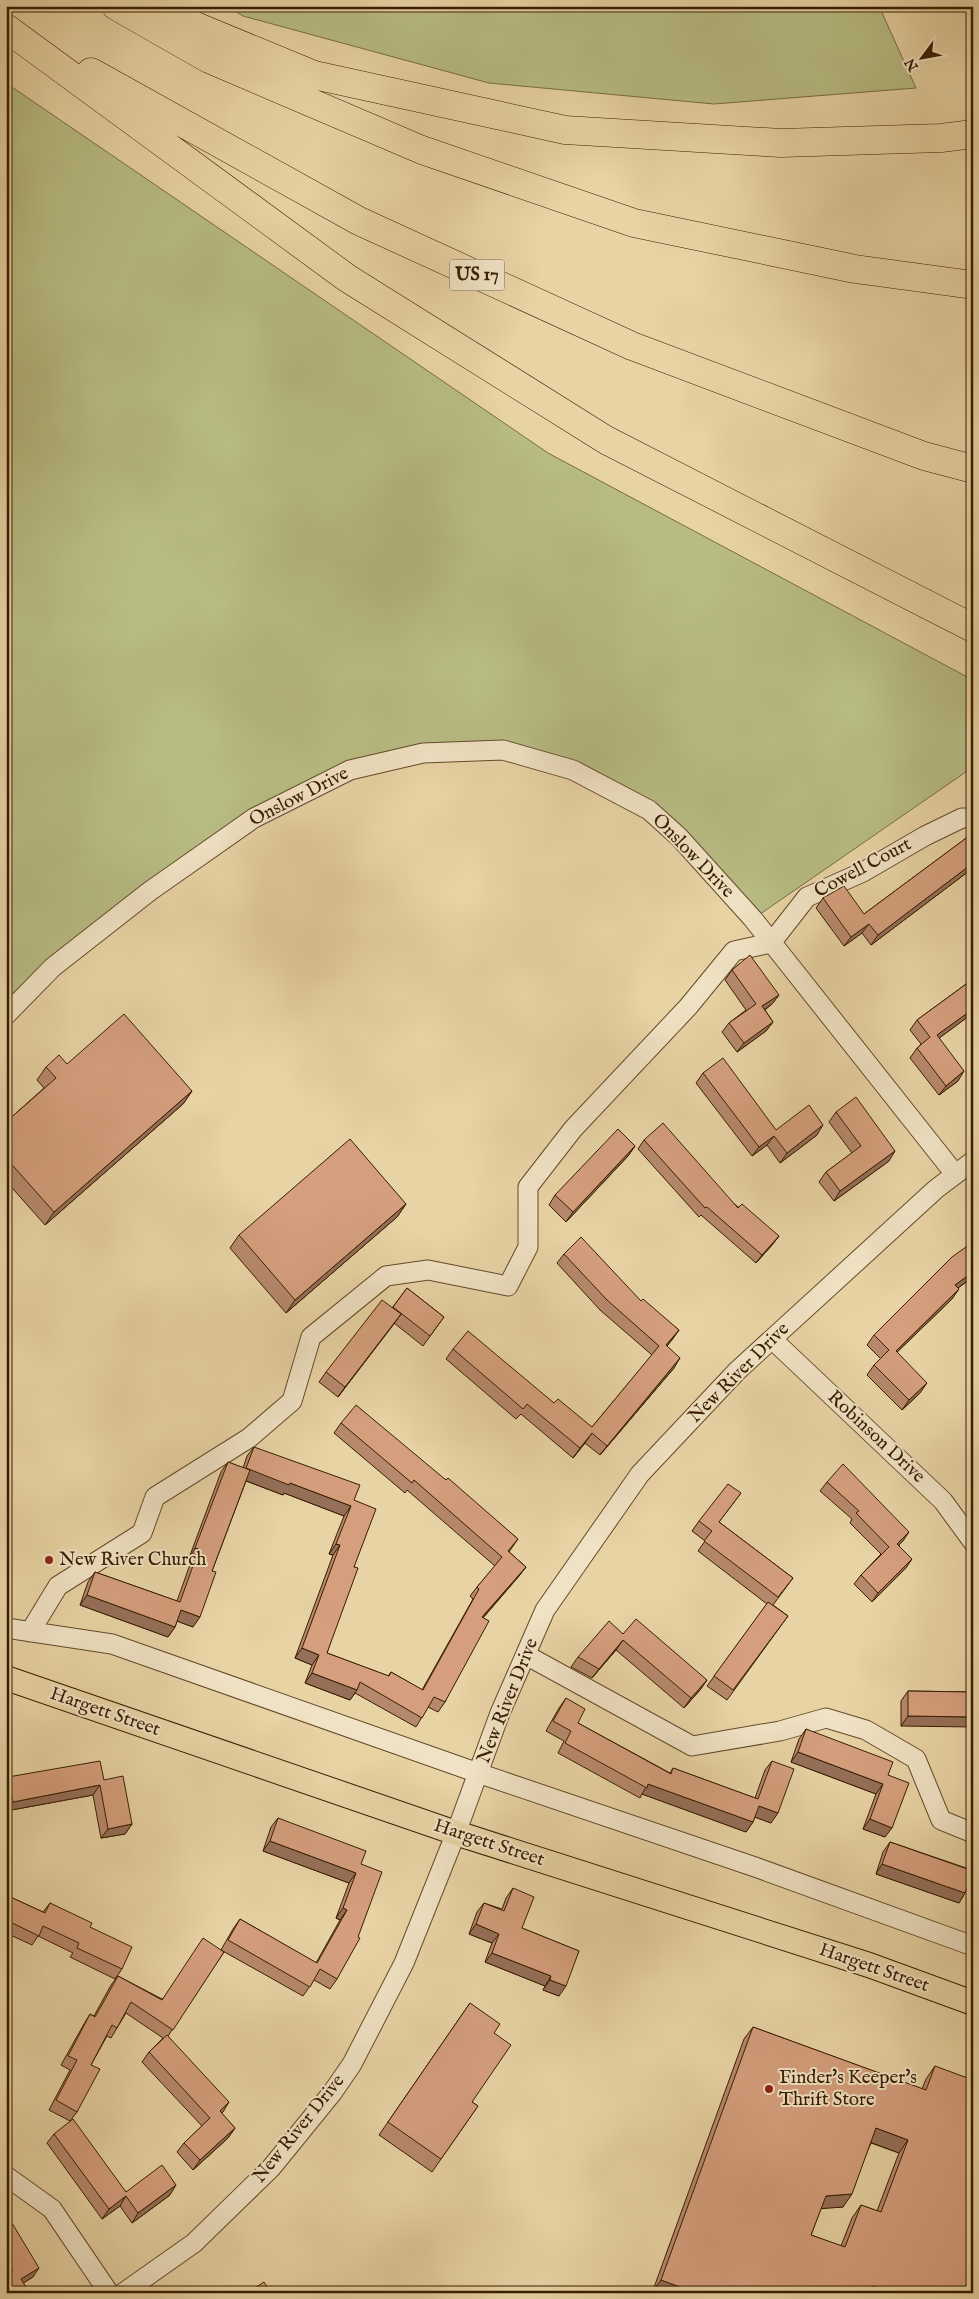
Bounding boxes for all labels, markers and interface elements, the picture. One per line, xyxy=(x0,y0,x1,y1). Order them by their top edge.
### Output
north arrow xyxy=(896,32,946,82)
text: N xyxy=(901,54,923,75)
road number: US 17 xyxy=(450,260,504,290)
street label: Onslow Drive xyxy=(245,762,353,832)
street label: Onslow Drive xyxy=(647,809,740,904)
street label: Cowell Court xyxy=(810,832,916,904)
street label: New River Drive xyxy=(683,1317,795,1429)
street label: Robinson Drive xyxy=(822,1386,930,1489)
place label: New River Church xyxy=(59,1548,206,1572)
marker: New River Church xyxy=(43,1554,55,1566)
street label: New River Drive xyxy=(472,1635,544,1767)
street label: Hargett Street xyxy=(47,1682,164,1742)
street label: Hargett Street xyxy=(431,1814,548,1872)
street label: Hargett Street xyxy=(816,1938,933,1998)
place label: Finder's Keeper's Thrift Store xyxy=(779,2066,917,2112)
street label: New River Drive xyxy=(248,2070,350,2188)
marker: Finder's Keeper's Thrift Store xyxy=(763,2083,775,2095)

